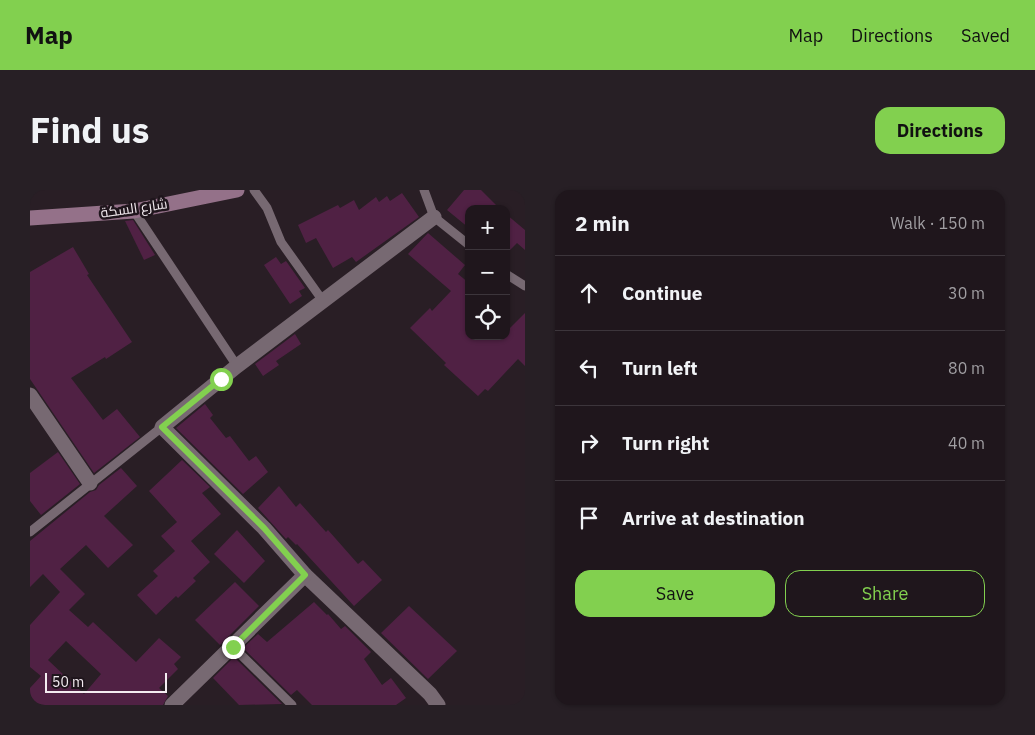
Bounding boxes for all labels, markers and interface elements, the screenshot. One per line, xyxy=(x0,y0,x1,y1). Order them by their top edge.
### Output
text: Map xyxy=(25,19,73,51)
text: Map xyxy=(788,24,823,47)
text: Directions xyxy=(851,24,933,47)
text: Saved xyxy=(961,24,1010,47)
text: Find us xyxy=(30,107,149,153)
button: Directions xyxy=(875,107,1005,154)
street label: شارع السكة xyxy=(99,194,169,222)
map controls xyxy=(465,205,510,340)
button: + xyxy=(465,205,510,250)
text: 2 min xyxy=(575,209,630,237)
text: Walk · 150 m xyxy=(890,213,985,233)
button: − xyxy=(465,250,510,295)
icon: ahead xyxy=(575,279,603,307)
text: Continue xyxy=(622,281,702,305)
text: 30 m xyxy=(948,283,985,303)
button: locate xyxy=(465,295,510,340)
icon: left xyxy=(575,354,603,382)
text: Turn left xyxy=(622,356,698,380)
text: 80 m xyxy=(948,358,985,378)
route start xyxy=(210,368,233,391)
icon: right xyxy=(575,429,603,457)
text: Turn right xyxy=(622,431,709,455)
text: 40 m xyxy=(948,433,985,453)
icon: arrive xyxy=(575,504,603,532)
text: Arrive at destination xyxy=(622,506,805,530)
button: Save xyxy=(575,570,775,617)
button: Share xyxy=(785,570,985,617)
route end xyxy=(222,636,245,659)
scale bar xyxy=(45,670,168,693)
text: 50 m xyxy=(52,673,84,691)

